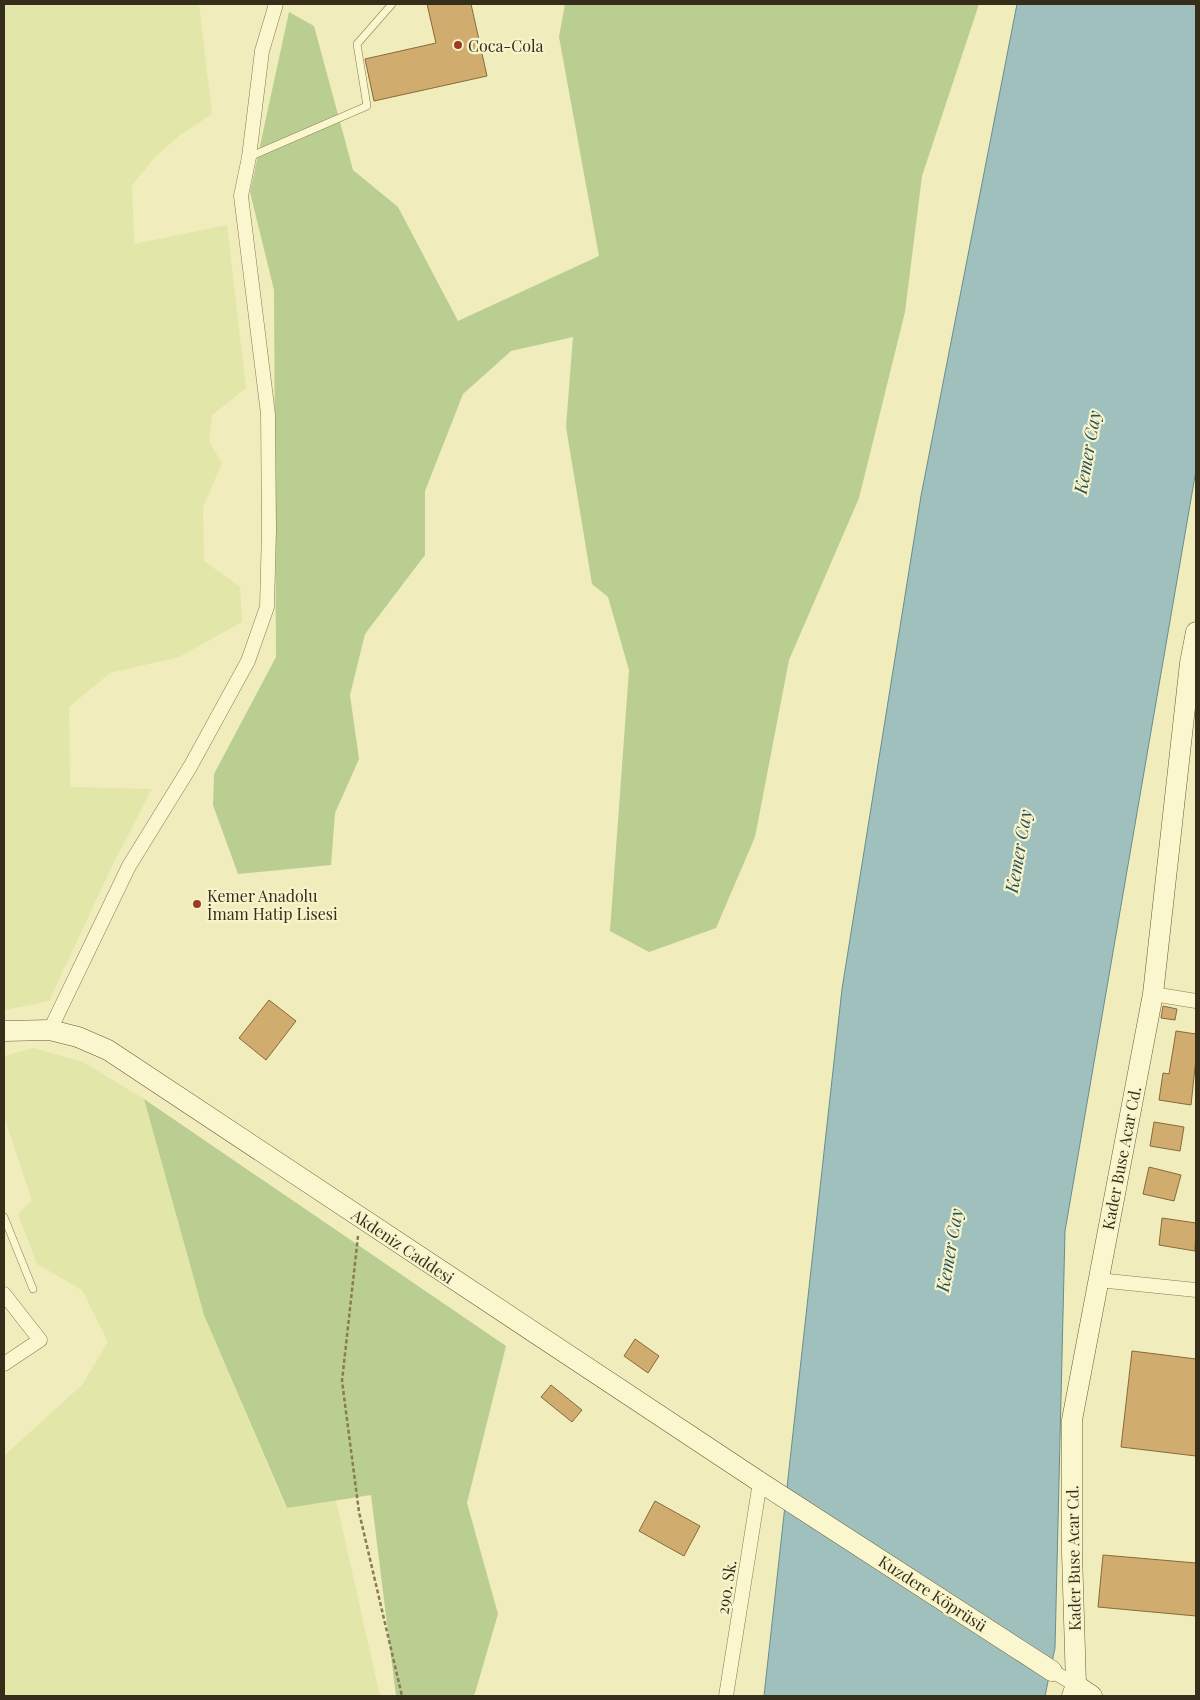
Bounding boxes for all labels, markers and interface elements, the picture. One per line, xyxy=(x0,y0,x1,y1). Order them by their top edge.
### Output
place label: Coca-Cola xyxy=(468,35,543,56)
marker: Coca-Cola xyxy=(452,39,464,51)
water label: Kemer Cay xyxy=(1068,408,1106,497)
water label: Kemer Cay xyxy=(999,807,1037,896)
place label: Kemer Anadolu İmam Hatip Lisesi xyxy=(207,885,338,924)
marker: Kemer Anadolu İmam Hatip Lisesi xyxy=(191,898,203,910)
street label: Kader Buse Acar Cd. xyxy=(1097,1085,1145,1231)
street label: Akdeniz Caddesi xyxy=(347,1203,459,1288)
water label: Kemer Cay xyxy=(930,1206,968,1295)
street label: Kader Buse Acar Cd. xyxy=(1061,1485,1085,1631)
street label: Kuzdere Köprüsü xyxy=(875,1550,991,1636)
street label: 290. Sk. xyxy=(711,1558,741,1616)

